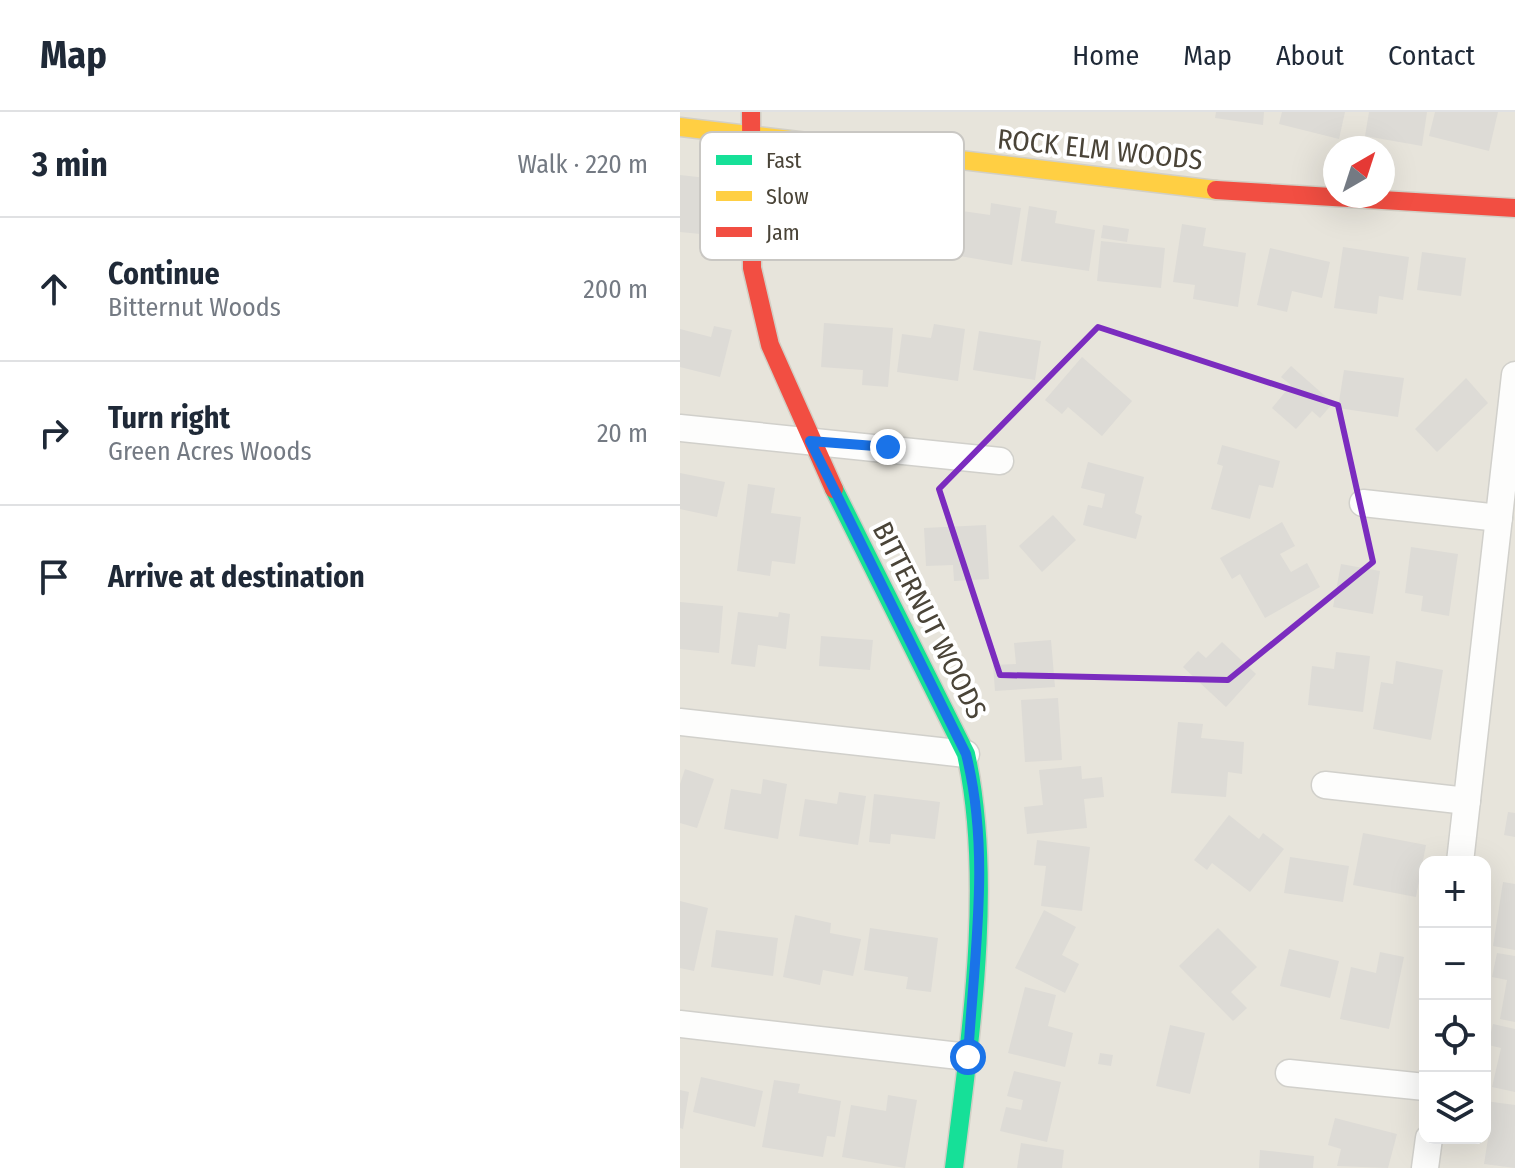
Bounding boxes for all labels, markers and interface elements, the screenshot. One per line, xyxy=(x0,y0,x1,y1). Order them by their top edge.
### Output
text: Map xyxy=(40,32,107,78)
text: Home xyxy=(1072,39,1139,72)
text: Map xyxy=(1183,39,1232,72)
text: About xyxy=(1276,39,1344,72)
text: Contact xyxy=(1388,39,1475,72)
street label: ROCK ELM WOODS xyxy=(996,122,1204,177)
legend xyxy=(700,132,964,260)
north arrow xyxy=(1323,136,1395,208)
text: 3 min xyxy=(32,144,108,185)
text: Fast xyxy=(766,147,802,174)
text: Walk · 220 m xyxy=(518,149,648,180)
text: Slow xyxy=(766,183,809,210)
text: Jam xyxy=(766,219,800,246)
text: Continue xyxy=(108,256,220,292)
icon: ahead xyxy=(32,267,76,311)
text: 200 m xyxy=(583,274,648,305)
text: Bitternut Woods xyxy=(108,292,281,323)
text: Turn right xyxy=(108,400,230,436)
icon: right xyxy=(32,411,76,455)
text: 20 m xyxy=(597,418,648,449)
route end xyxy=(870,429,906,465)
text: Green Acres Woods xyxy=(108,436,312,467)
street label: BITTERNUT WOODS xyxy=(866,516,993,724)
icon: arrive xyxy=(32,555,76,599)
text: Arrive at destination xyxy=(108,559,365,595)
map controls xyxy=(1419,856,1491,1144)
button: + xyxy=(1419,856,1491,928)
button: − xyxy=(1419,928,1491,1000)
button: locate xyxy=(1419,1000,1491,1072)
route start xyxy=(950,1039,986,1075)
button: layers xyxy=(1419,1072,1491,1144)

